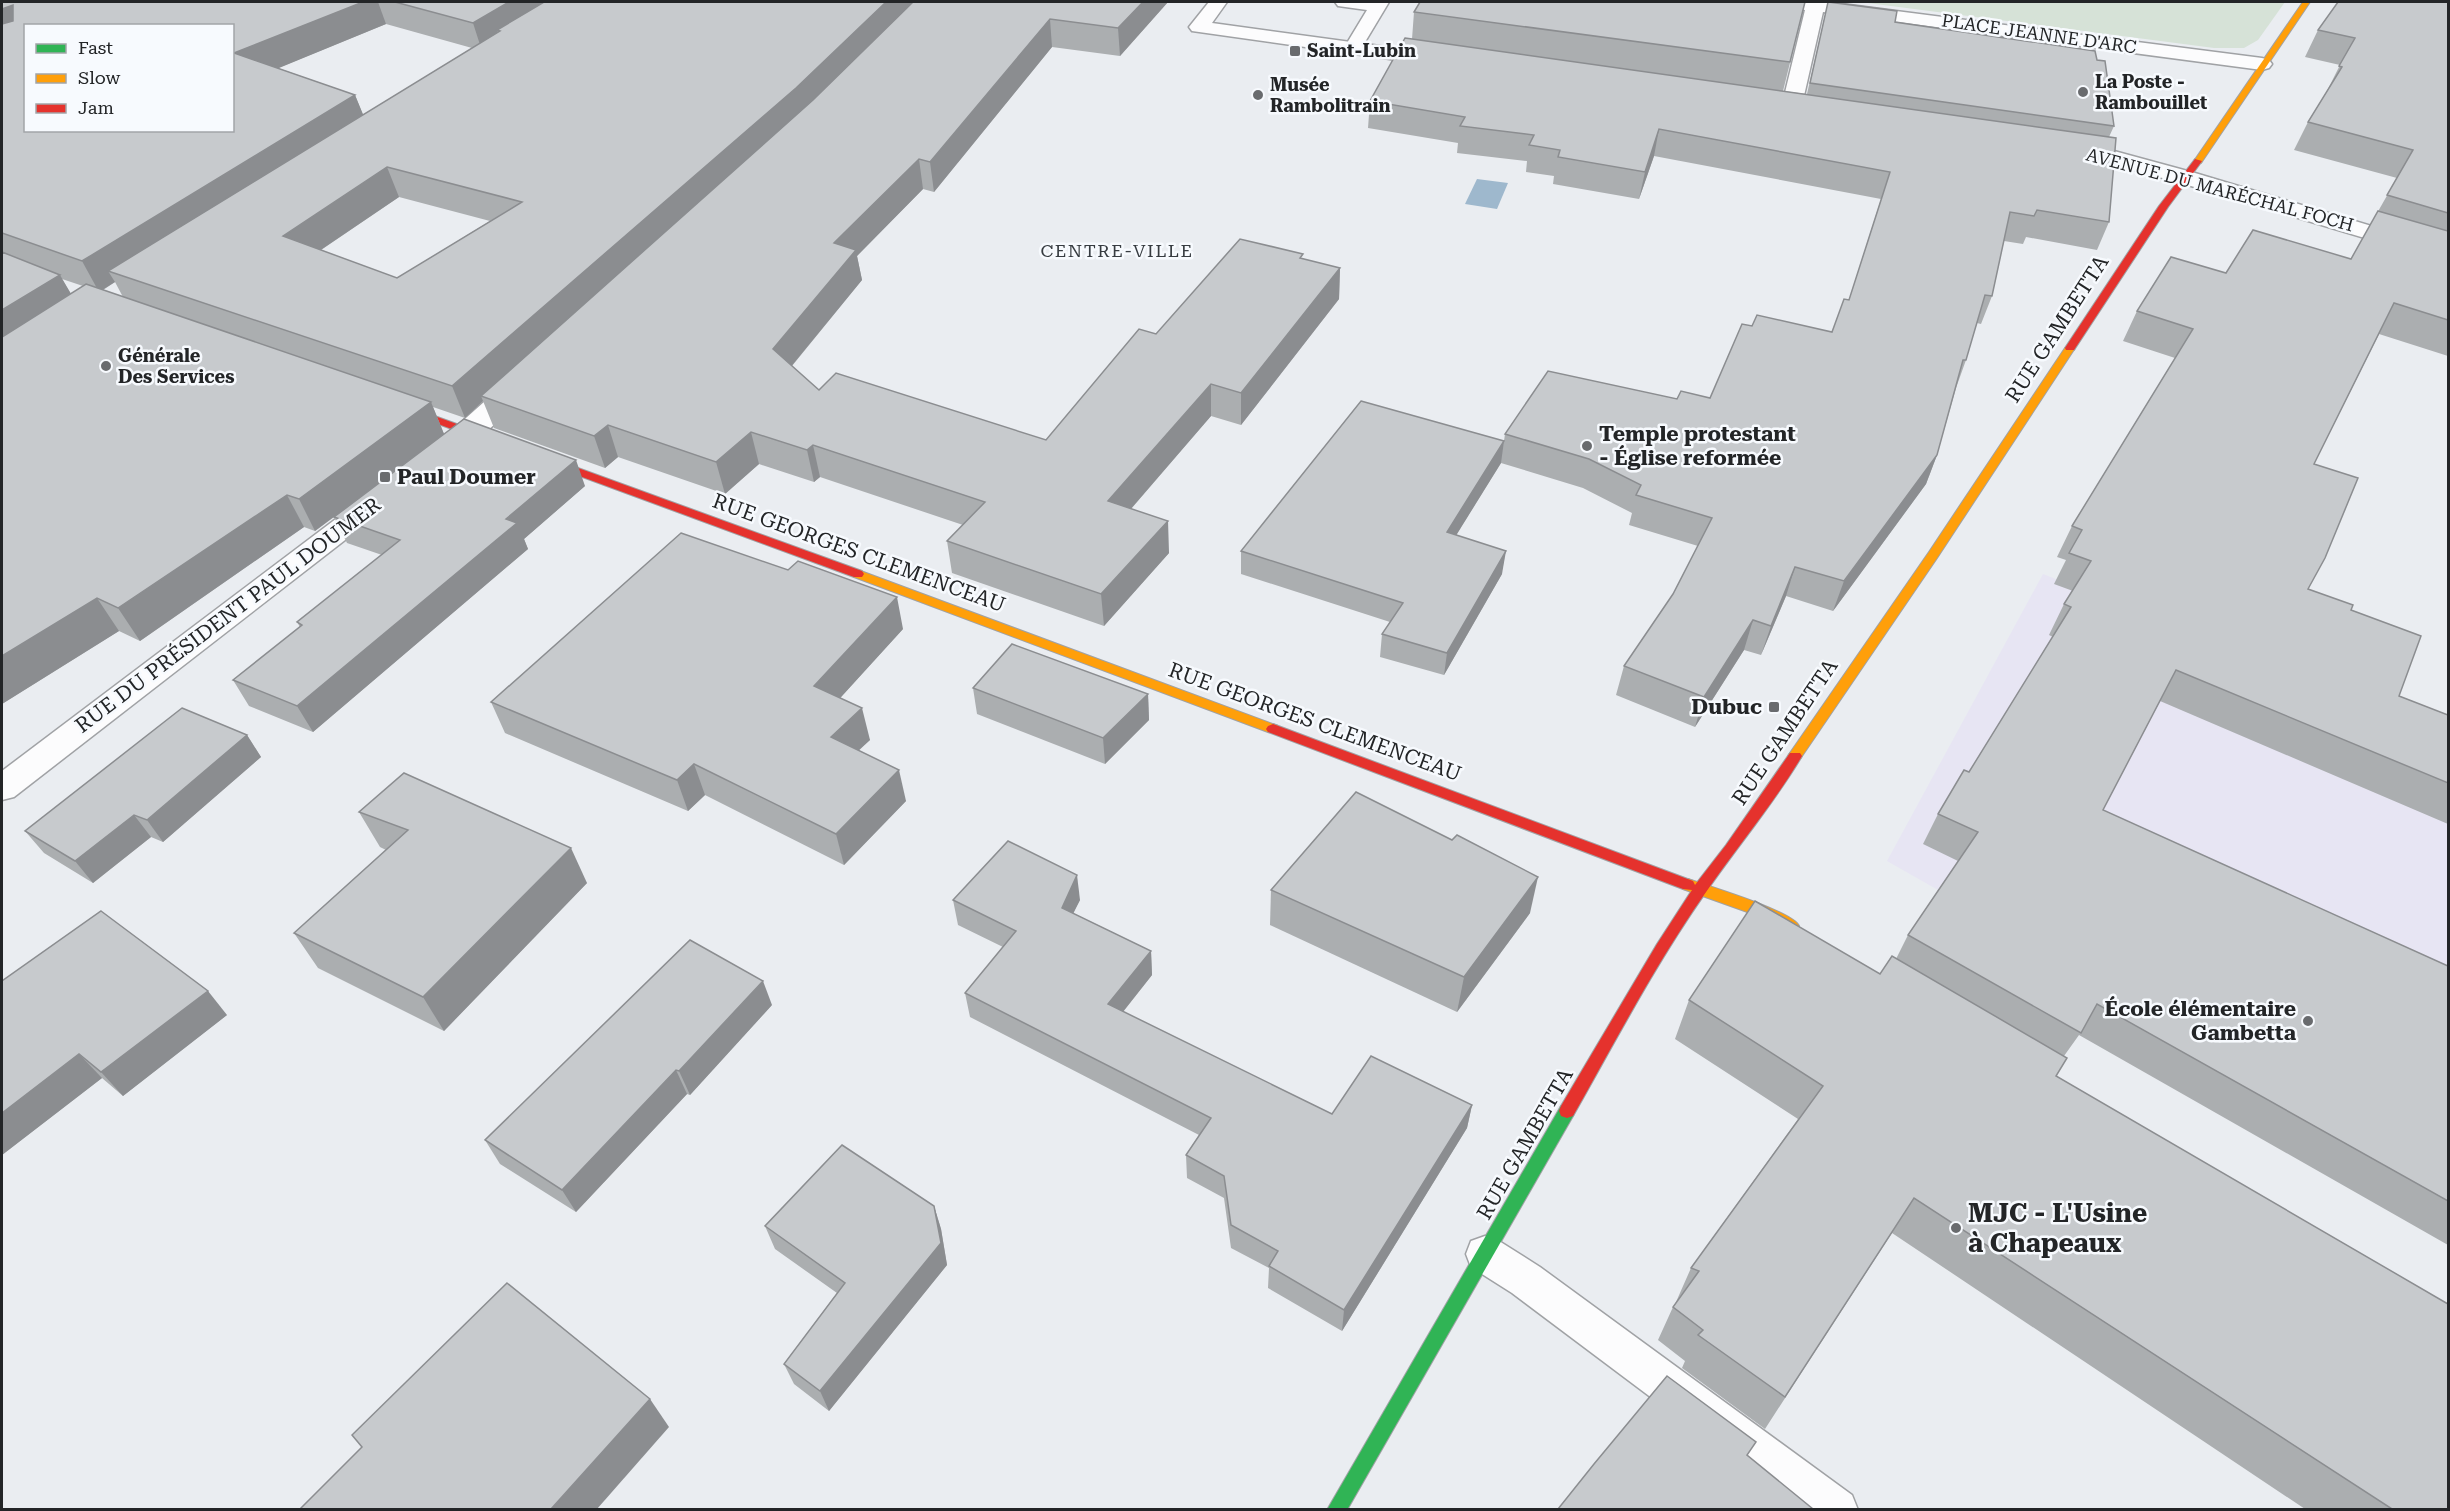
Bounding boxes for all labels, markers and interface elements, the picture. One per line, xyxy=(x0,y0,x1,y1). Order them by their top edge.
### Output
street label: PLACE JEANNE D'ARC xyxy=(1940,9,2138,58)
legend xyxy=(24,24,234,132)
text: Fast xyxy=(78,37,113,58)
place label: Saint-Lubin xyxy=(1307,40,1416,61)
marker: Saint-Lubin xyxy=(1288,44,1302,58)
text: Slow xyxy=(78,67,120,88)
place label: La Poste - Rambouillet xyxy=(2095,71,2207,113)
place label: Musée Rambolitrain xyxy=(1270,74,1391,116)
marker: La Poste - Rambouillet xyxy=(2076,85,2090,99)
marker: Musée Rambolitrain xyxy=(1251,88,1265,102)
text: Jam xyxy=(78,97,114,118)
street label: AVENUE DU MARÉCHAL FOCH xyxy=(2084,144,2356,235)
district label: CENTRE-VILLE xyxy=(1040,240,1194,261)
street label: RUE GAMBETTA xyxy=(2000,251,2114,407)
place label: Générale Des Services xyxy=(118,345,234,387)
marker: Générale Des Services xyxy=(99,359,113,373)
place label: Temple protestant - Église reformée xyxy=(1599,422,1796,470)
marker: Temple protestant - Église reformée xyxy=(1580,439,1594,453)
place label: Paul Doumer xyxy=(397,465,536,489)
marker: Paul Doumer xyxy=(378,470,392,484)
street label: RUE GEORGES CLEMENCEAU xyxy=(709,489,1009,617)
street label: RUE DU PRÉSIDENT PAUL DOUMER xyxy=(70,491,386,738)
street label: RUE GAMBETTA xyxy=(1727,654,1843,809)
street label: RUE GEORGES CLEMENCEAU xyxy=(1165,658,1465,786)
place label: Dubuc xyxy=(1691,695,1762,719)
marker: Dubuc xyxy=(1767,700,1781,714)
place label: École élémentaire Gambetta xyxy=(2104,996,2297,1045)
marker: École élémentaire Gambetta xyxy=(2301,1014,2315,1028)
street label: RUE GAMBETTA xyxy=(1472,1064,1578,1224)
place label: MJC - L'Usine à Chapeaux xyxy=(1968,1198,2147,1258)
marker: MJC - L'Usine à Chapeaux xyxy=(1949,1221,1963,1235)

